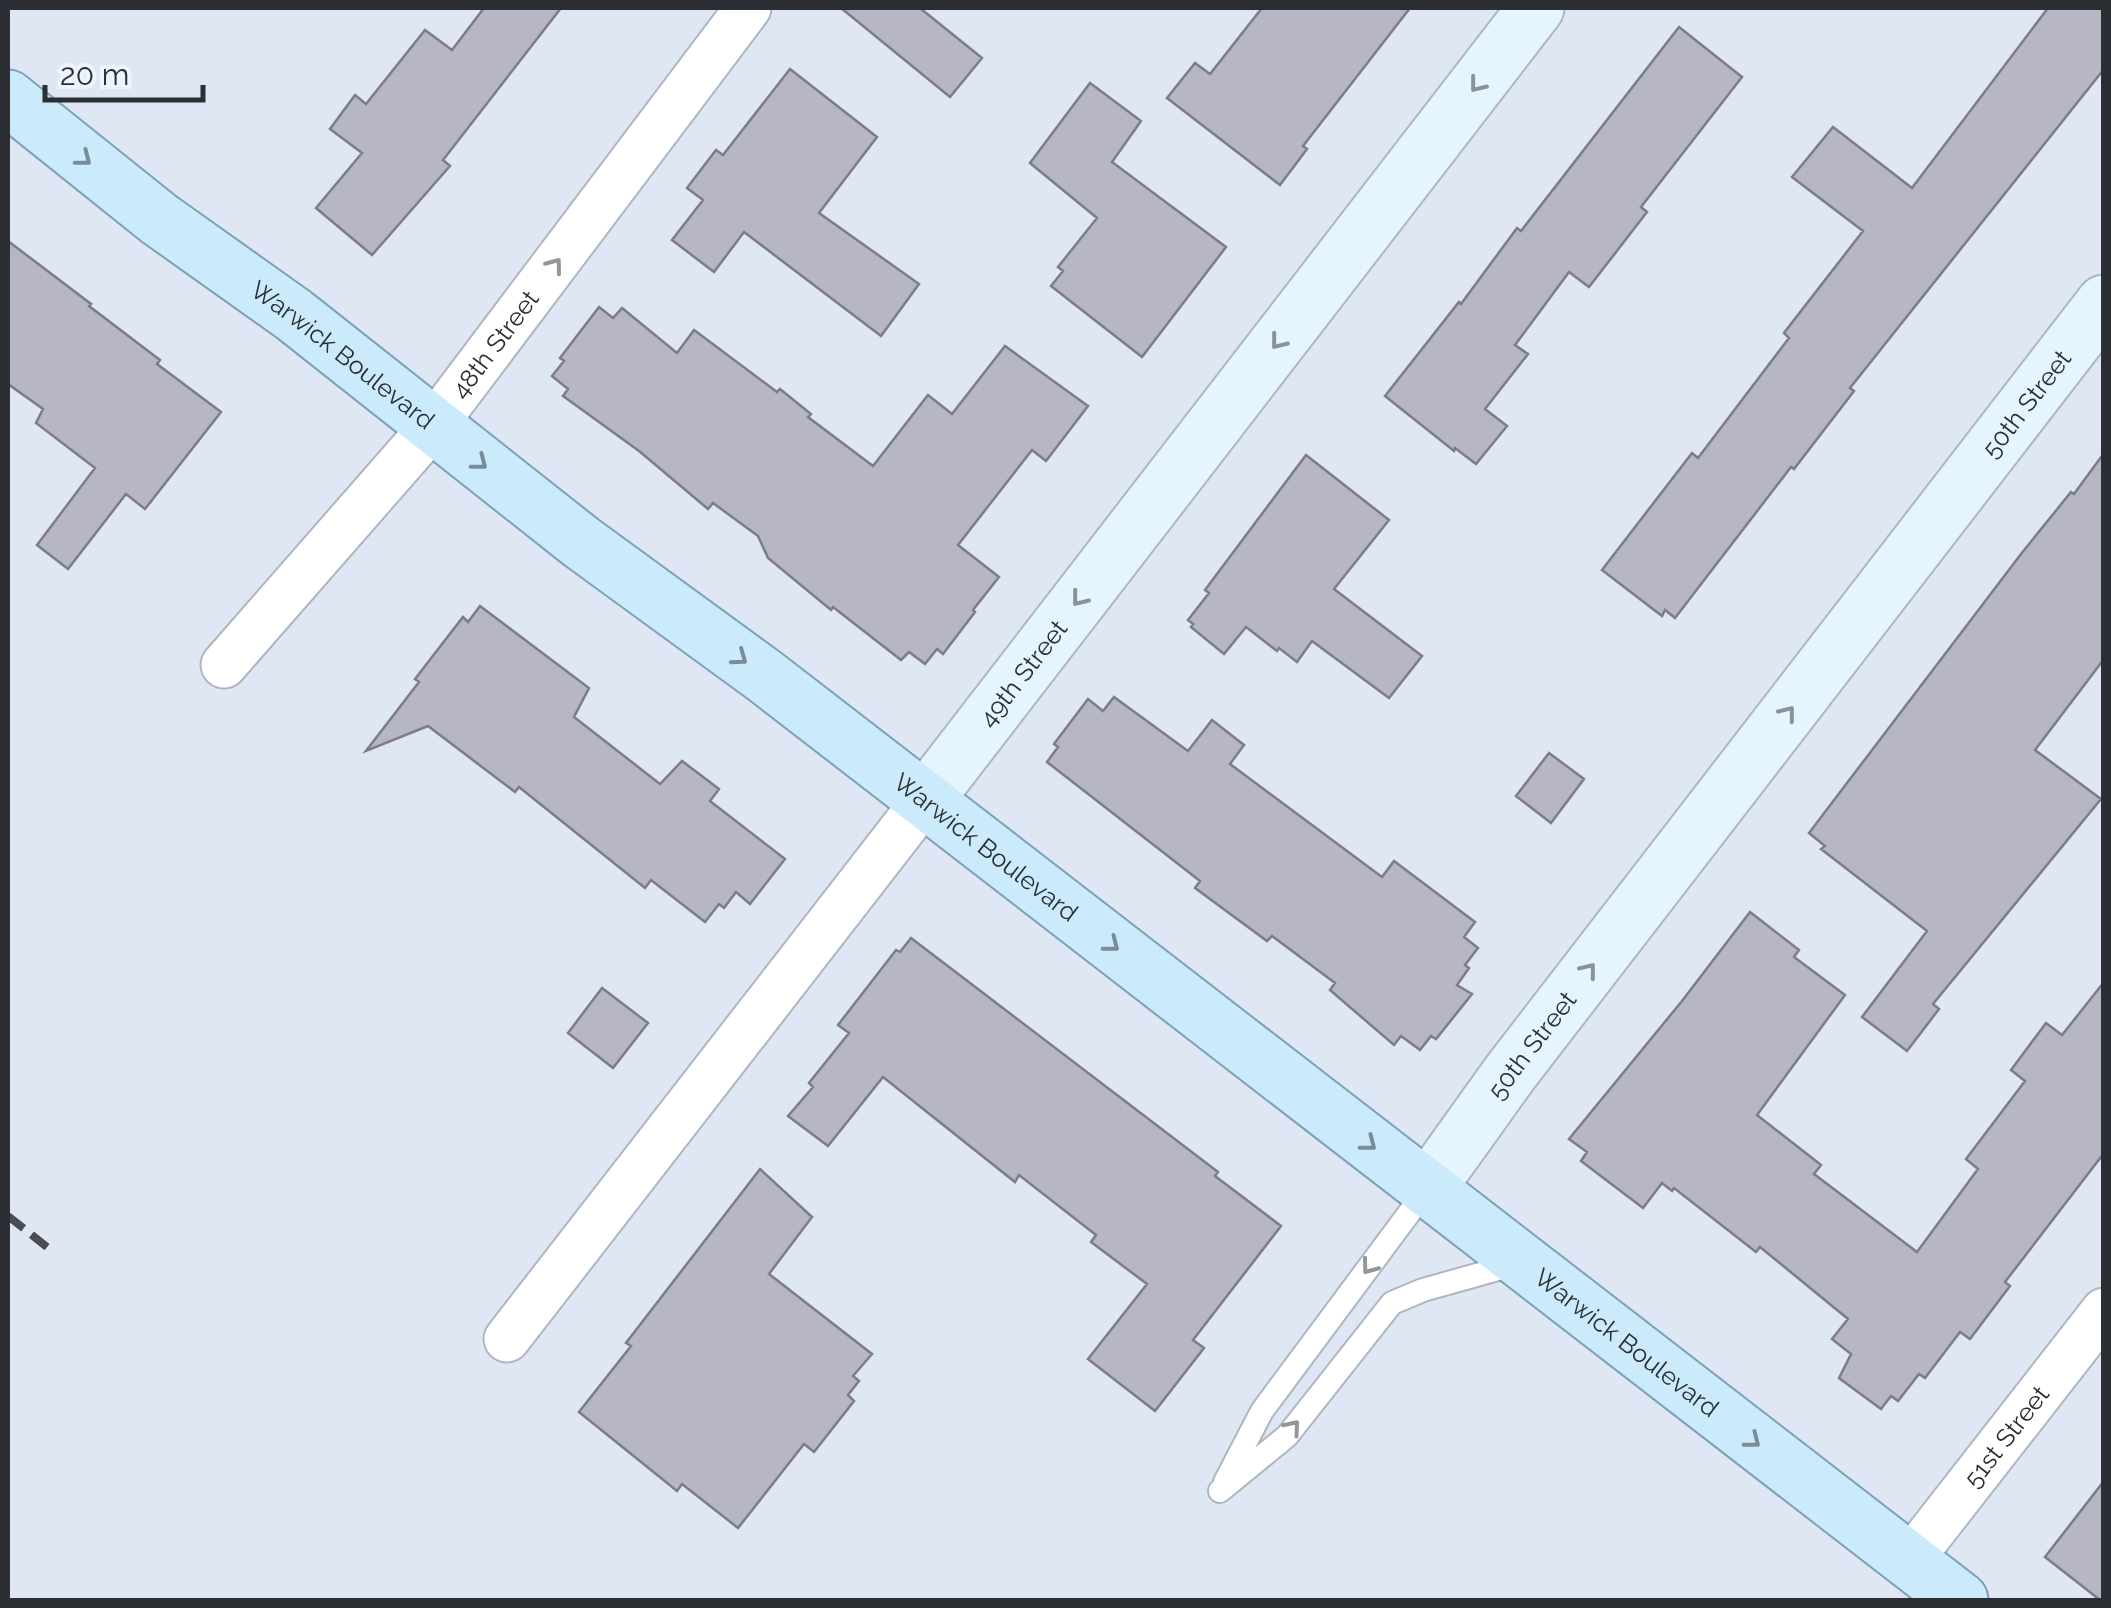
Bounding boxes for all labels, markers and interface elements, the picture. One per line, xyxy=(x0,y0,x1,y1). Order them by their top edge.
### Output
scale bar xyxy=(45,40,202,102)
text: 20 m xyxy=(60,57,129,92)
one-way arrow xyxy=(1471,73,1489,91)
one-way arrow xyxy=(73,147,91,165)
one-way arrow xyxy=(543,258,560,276)
street label: Warwick Boulevard xyxy=(245,274,441,435)
street label: 48th Street xyxy=(444,284,545,404)
one-way arrow xyxy=(1272,331,1290,349)
street label: 50th Street xyxy=(1975,343,2078,463)
one-way arrow xyxy=(469,452,487,469)
one-way arrow xyxy=(1074,588,1091,606)
street label: 49th Street xyxy=(972,613,1074,733)
one-way arrow xyxy=(729,646,748,664)
one-way arrow xyxy=(1776,706,1793,724)
street label: Warwick Boulevard xyxy=(888,766,1084,928)
one-way arrow xyxy=(1101,933,1119,951)
one-way arrow xyxy=(1578,963,1595,981)
street label: 50th Street xyxy=(1481,985,1583,1105)
one-way arrow xyxy=(1358,1132,1376,1150)
one-way arrow xyxy=(1364,1256,1381,1274)
street label: Warwick Boulevard xyxy=(1529,1262,1725,1423)
street label: 51st Street xyxy=(1957,1379,2055,1493)
one-way arrow xyxy=(1281,1420,1299,1438)
one-way arrow xyxy=(1742,1429,1760,1446)

